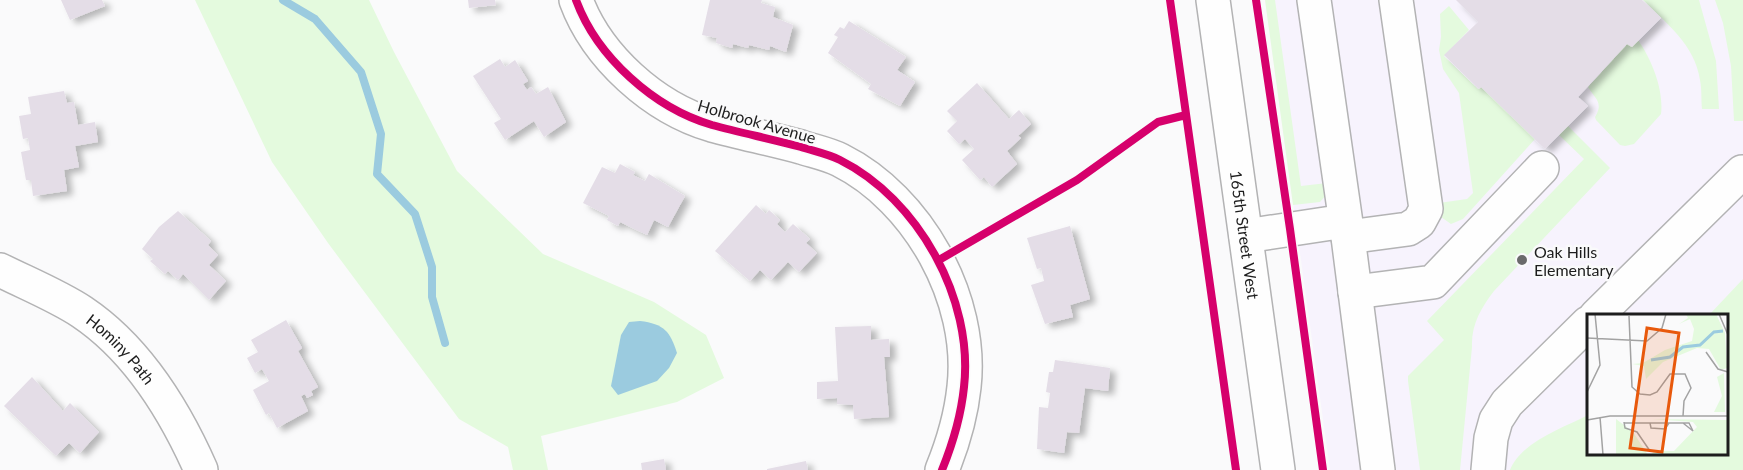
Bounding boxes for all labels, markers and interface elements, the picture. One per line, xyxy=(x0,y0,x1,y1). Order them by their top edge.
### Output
street label: Holbrook Avenue xyxy=(696,95,818,147)
street label: 165th Street West xyxy=(1227,169,1264,300)
place label: Oak Hills Elementary xyxy=(1534,242,1614,279)
marker: Oak Hills Elementary xyxy=(1515,253,1529,267)
street label: Hominy Path xyxy=(83,309,159,387)
inset map xyxy=(1587,314,1728,455)

